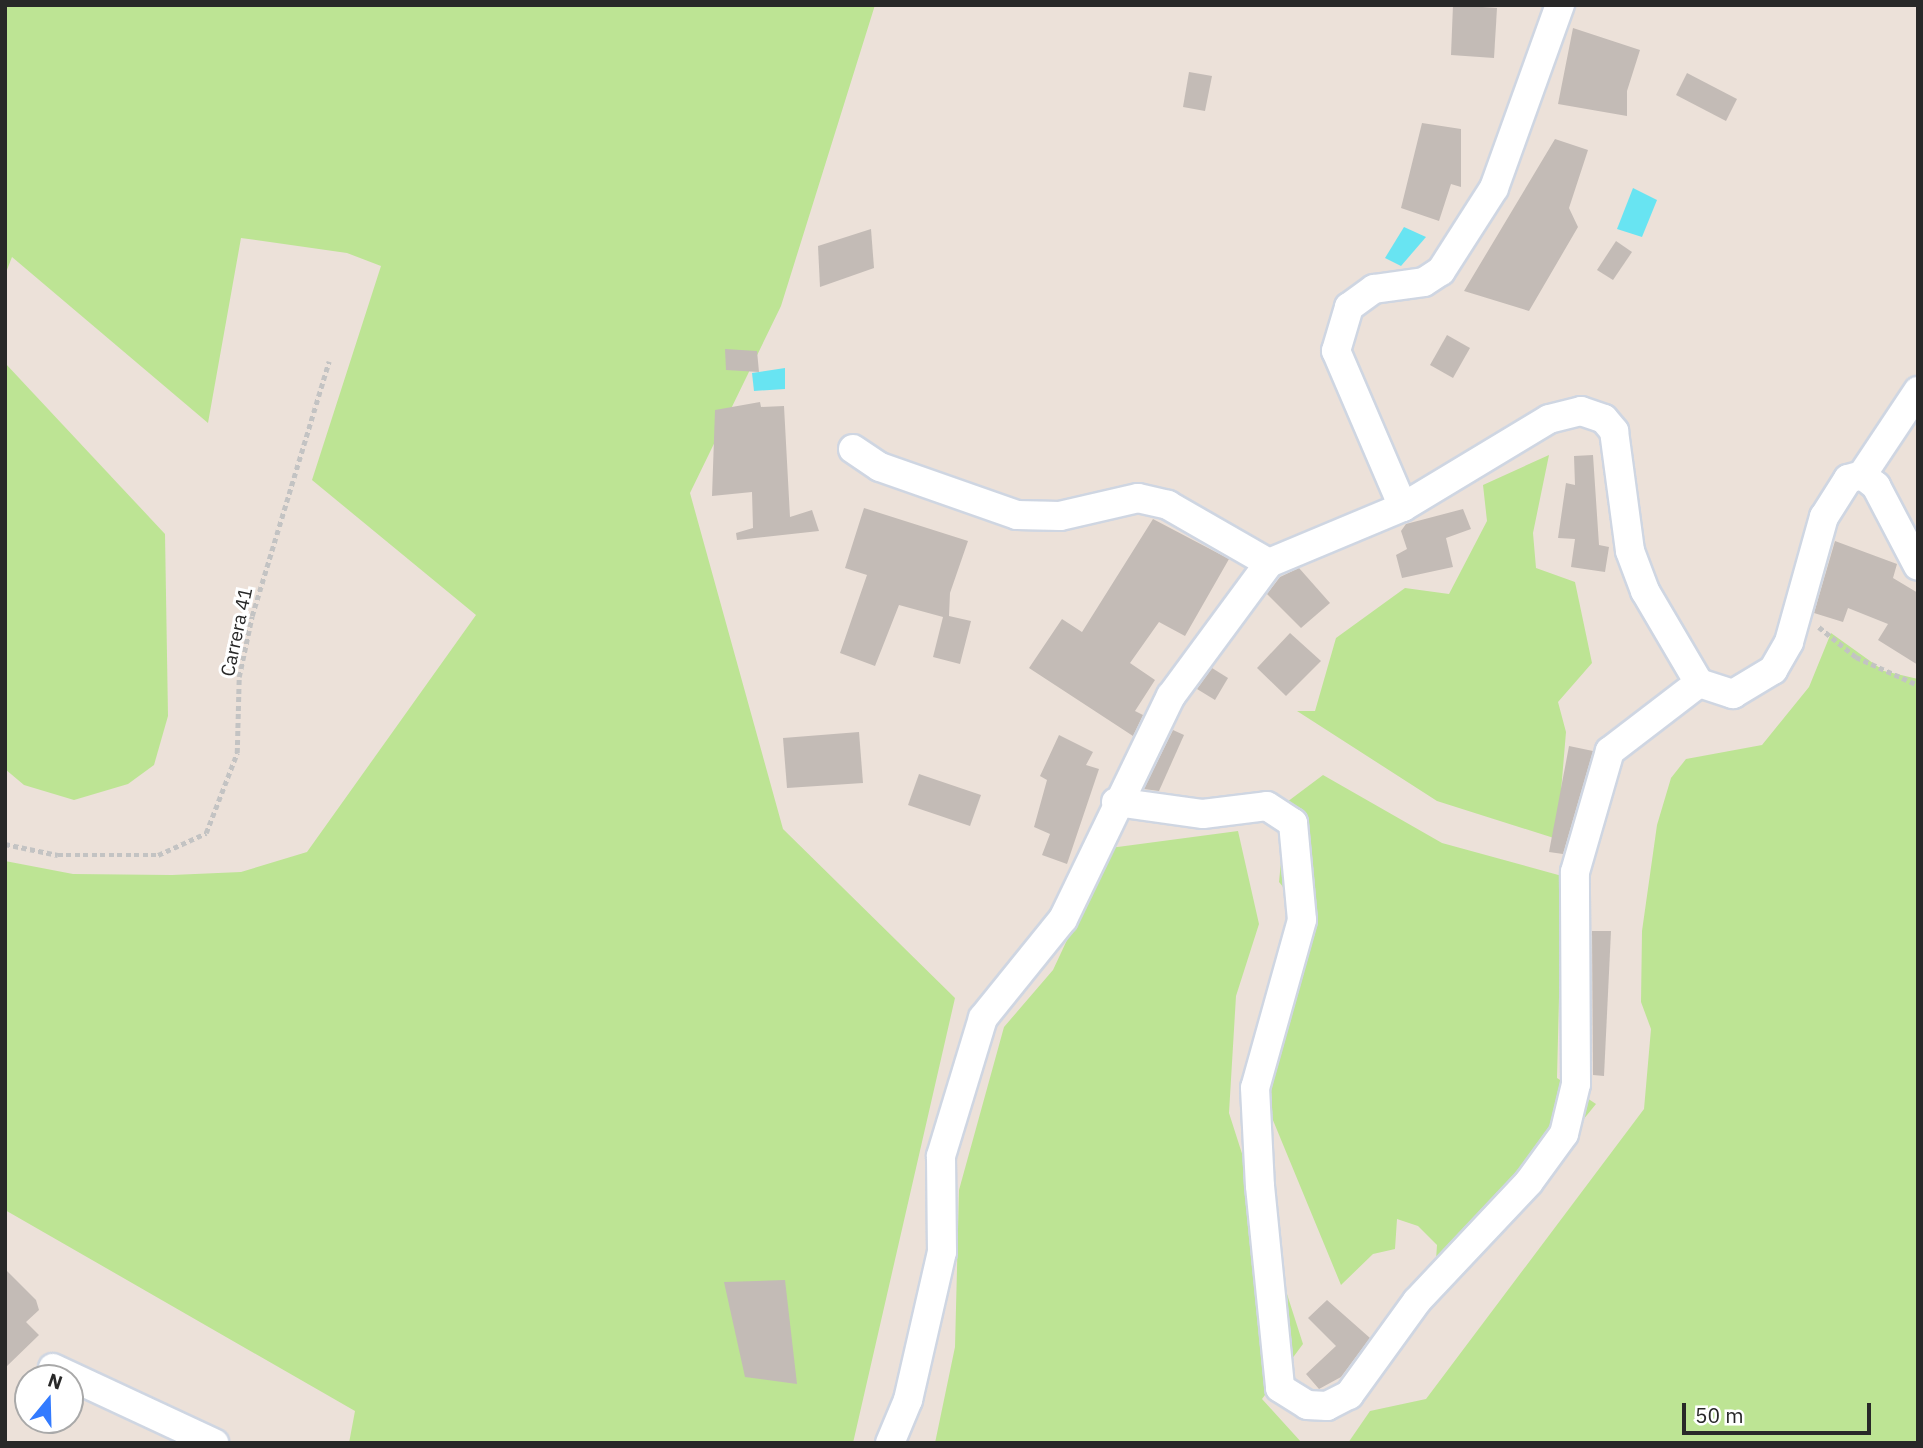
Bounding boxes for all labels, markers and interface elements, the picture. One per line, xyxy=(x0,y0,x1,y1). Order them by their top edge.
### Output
street label: Carrera 41 xyxy=(216,585,258,679)
north arrow xyxy=(14,1364,84,1434)
text: N xyxy=(45,1367,66,1395)
scale bar xyxy=(1685,1388,1874,1432)
text: 50 m xyxy=(1695,1401,1744,1429)

